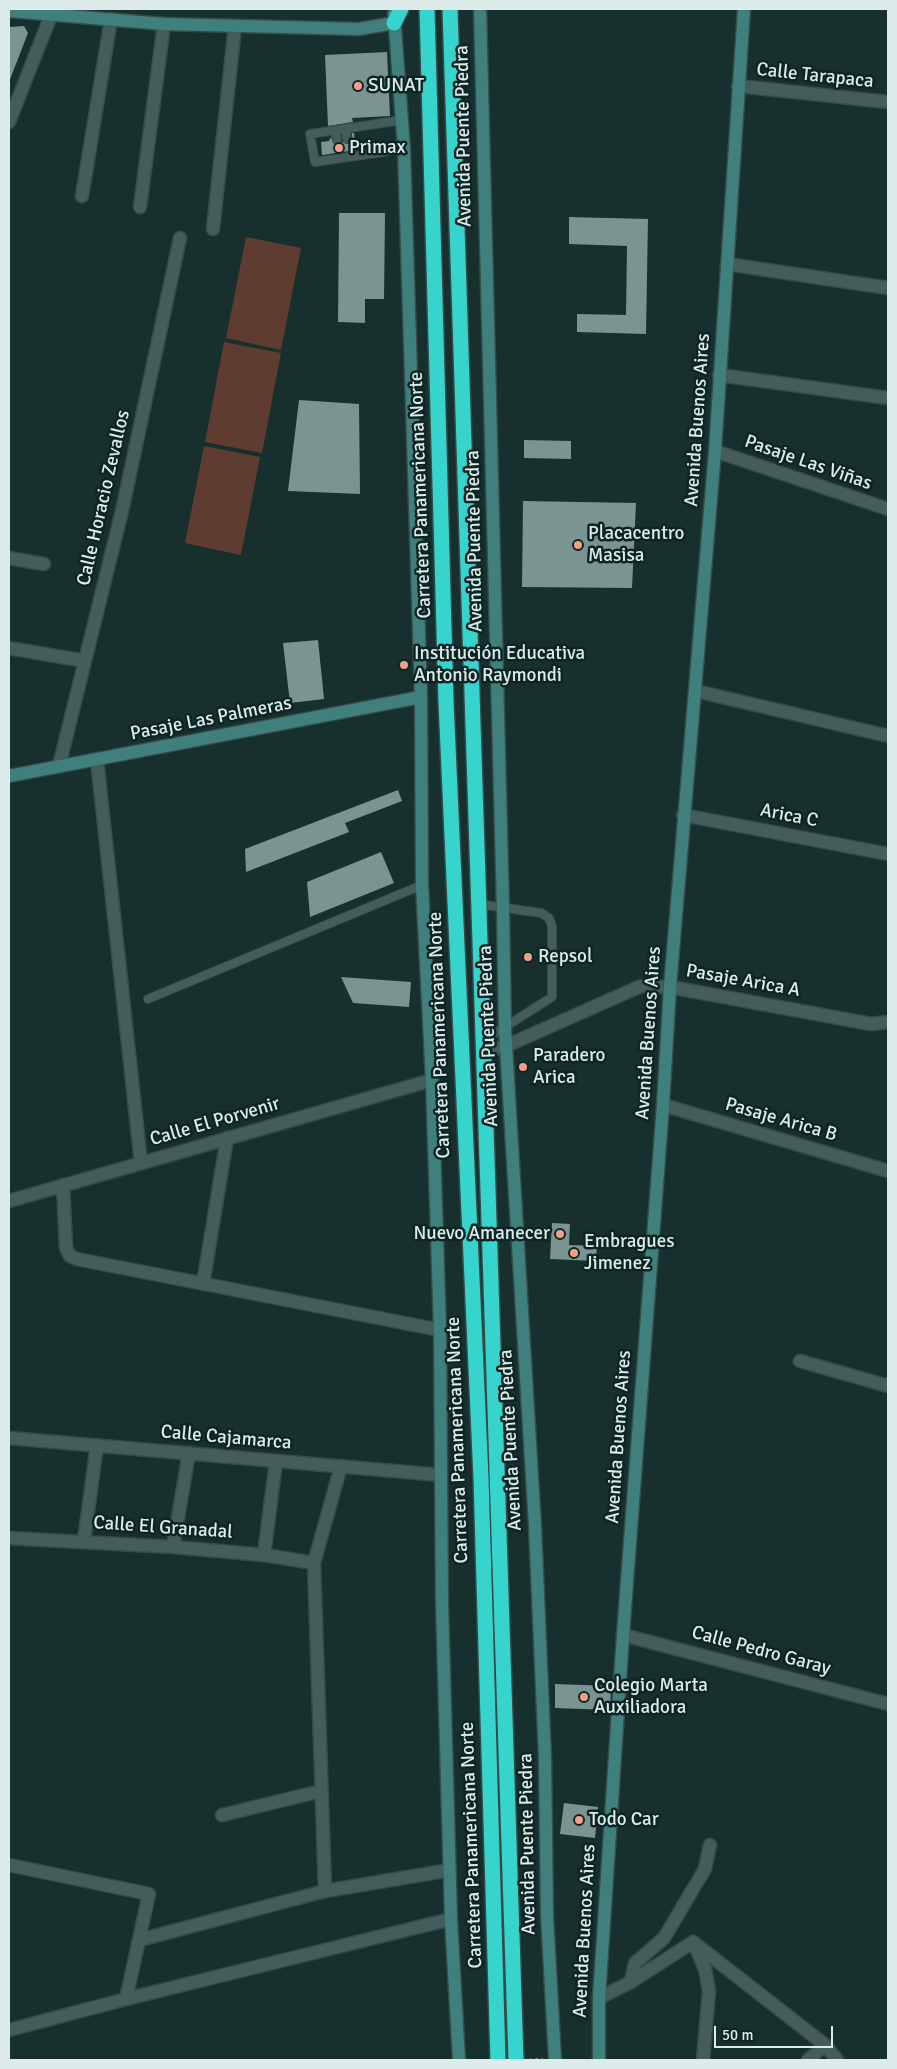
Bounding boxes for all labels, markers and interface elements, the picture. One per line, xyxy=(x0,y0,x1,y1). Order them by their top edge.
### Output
street label: Avenida Puente Piedra xyxy=(451,45,477,227)
street label: Calle Tarapaca xyxy=(755,59,875,93)
place label: SUNAT xyxy=(368,75,424,97)
marker: SUNAT xyxy=(352,80,364,92)
place label: Primax xyxy=(349,137,405,159)
marker: Primax xyxy=(333,142,345,154)
street label: Avenida Buenos Aires xyxy=(681,332,715,508)
street label: Carretera Panamericana Norte xyxy=(405,371,437,619)
street label: Calle Horacio Zevallos xyxy=(73,408,135,588)
street label: Pasaje Las Viñas xyxy=(741,431,875,495)
street label: Avenida Puente Piedra xyxy=(462,450,488,632)
place label: Placacentro Masisa xyxy=(588,523,684,567)
marker: Placacentro Masisa xyxy=(572,539,584,551)
place label: Institución Educativa Antonio Raymondi xyxy=(414,643,585,687)
marker: Institución Educativa Antonio Raymondi xyxy=(398,659,410,671)
street label: Pasaje Las Palmeras xyxy=(128,692,294,746)
street label: Arica C xyxy=(758,799,820,833)
street label: Carretera Panamericana Norte xyxy=(424,911,456,1159)
street label: Avenida Puente Piedra xyxy=(474,945,504,1127)
street label: Avenida Buenos Aires xyxy=(632,945,666,1121)
place label: Repsol xyxy=(538,946,593,968)
marker: Repsol xyxy=(522,951,534,963)
street label: Pasaje Arica A xyxy=(684,960,802,1002)
place label: Paradero Arica xyxy=(533,1045,605,1089)
marker: Paradero Arica xyxy=(517,1061,529,1073)
street label: Calle El Porvenir xyxy=(147,1093,283,1151)
street label: Pasaje Arica B xyxy=(722,1093,840,1147)
place label: Nuevo Amanecer xyxy=(413,1223,550,1245)
marker: Nuevo Amanecer xyxy=(554,1228,566,1240)
place label: Embragues Jimenez xyxy=(584,1231,675,1275)
marker: Embragues Jimenez xyxy=(568,1247,580,1259)
street label: Carretera Panamericana Norte xyxy=(442,1316,474,1564)
street label: Avenida Puente Piedra xyxy=(495,1349,527,1531)
street label: Avenida Buenos Aires xyxy=(602,1349,636,1525)
street label: Calle Cajamarca xyxy=(160,1421,292,1455)
street label: Calle El Granadal xyxy=(92,1512,234,1544)
street label: Calle Pedro Garay xyxy=(689,1621,833,1681)
place label: Colegio Marta Auxiliadora xyxy=(594,1675,708,1719)
marker: Colegio Marta Auxiliadora xyxy=(578,1691,590,1703)
street label: Carretera Panamericana Norte xyxy=(456,1721,488,1969)
street label: Avenida Puente Piedra xyxy=(515,1753,541,1935)
place label: Todo Car xyxy=(589,1809,659,1831)
marker: Todo Car xyxy=(573,1814,585,1826)
street label: Avenida Buenos Aires xyxy=(569,1844,601,2018)
scale bar xyxy=(717,2016,836,2048)
text: 50 m xyxy=(722,2026,753,2044)

